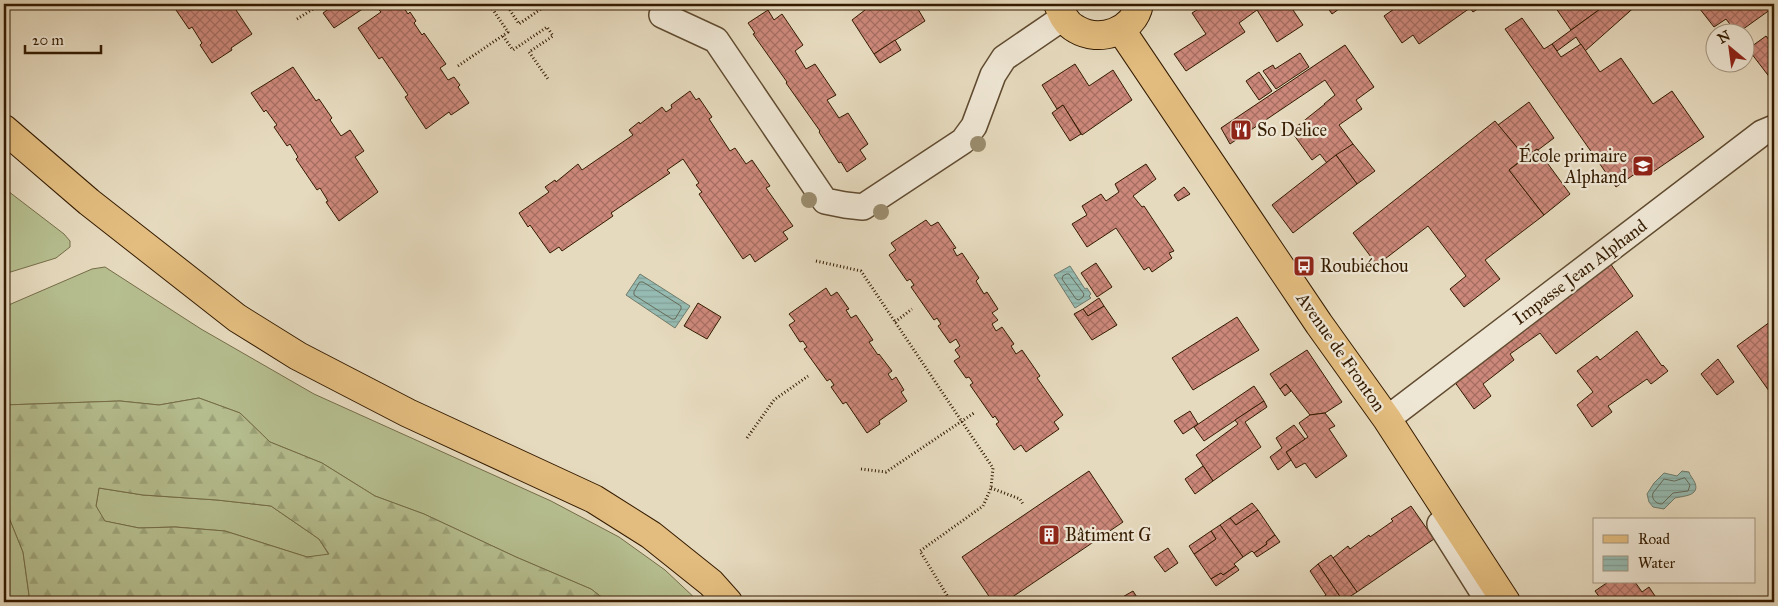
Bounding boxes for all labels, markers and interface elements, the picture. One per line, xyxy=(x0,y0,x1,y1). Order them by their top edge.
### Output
scale bar xyxy=(25,22,101,54)
north arrow xyxy=(1706,22,1756,72)
text: N xyxy=(1715,27,1733,47)
text: 20 m xyxy=(32,31,64,49)
restaurant icon: So Delice xyxy=(1229,118,1253,142)
place label: So Delice xyxy=(1257,119,1327,141)
place label: École primaire Alphand xyxy=(1519,143,1627,188)
school or university icon: École primaire Alphand xyxy=(1631,154,1655,178)
street label: Impasse Jean Alphand xyxy=(1509,215,1652,330)
bus stop icon: Roubiéchou xyxy=(1292,254,1316,278)
place label: Roubiéchou xyxy=(1320,255,1409,277)
street label: Avenue de Fronton xyxy=(1291,287,1390,416)
legend xyxy=(1593,518,1756,584)
building icon: Bâtiment G xyxy=(1037,523,1061,547)
place label: Bâtiment G xyxy=(1065,524,1151,546)
text: Road xyxy=(1638,530,1670,548)
text: Water xyxy=(1638,554,1675,572)

